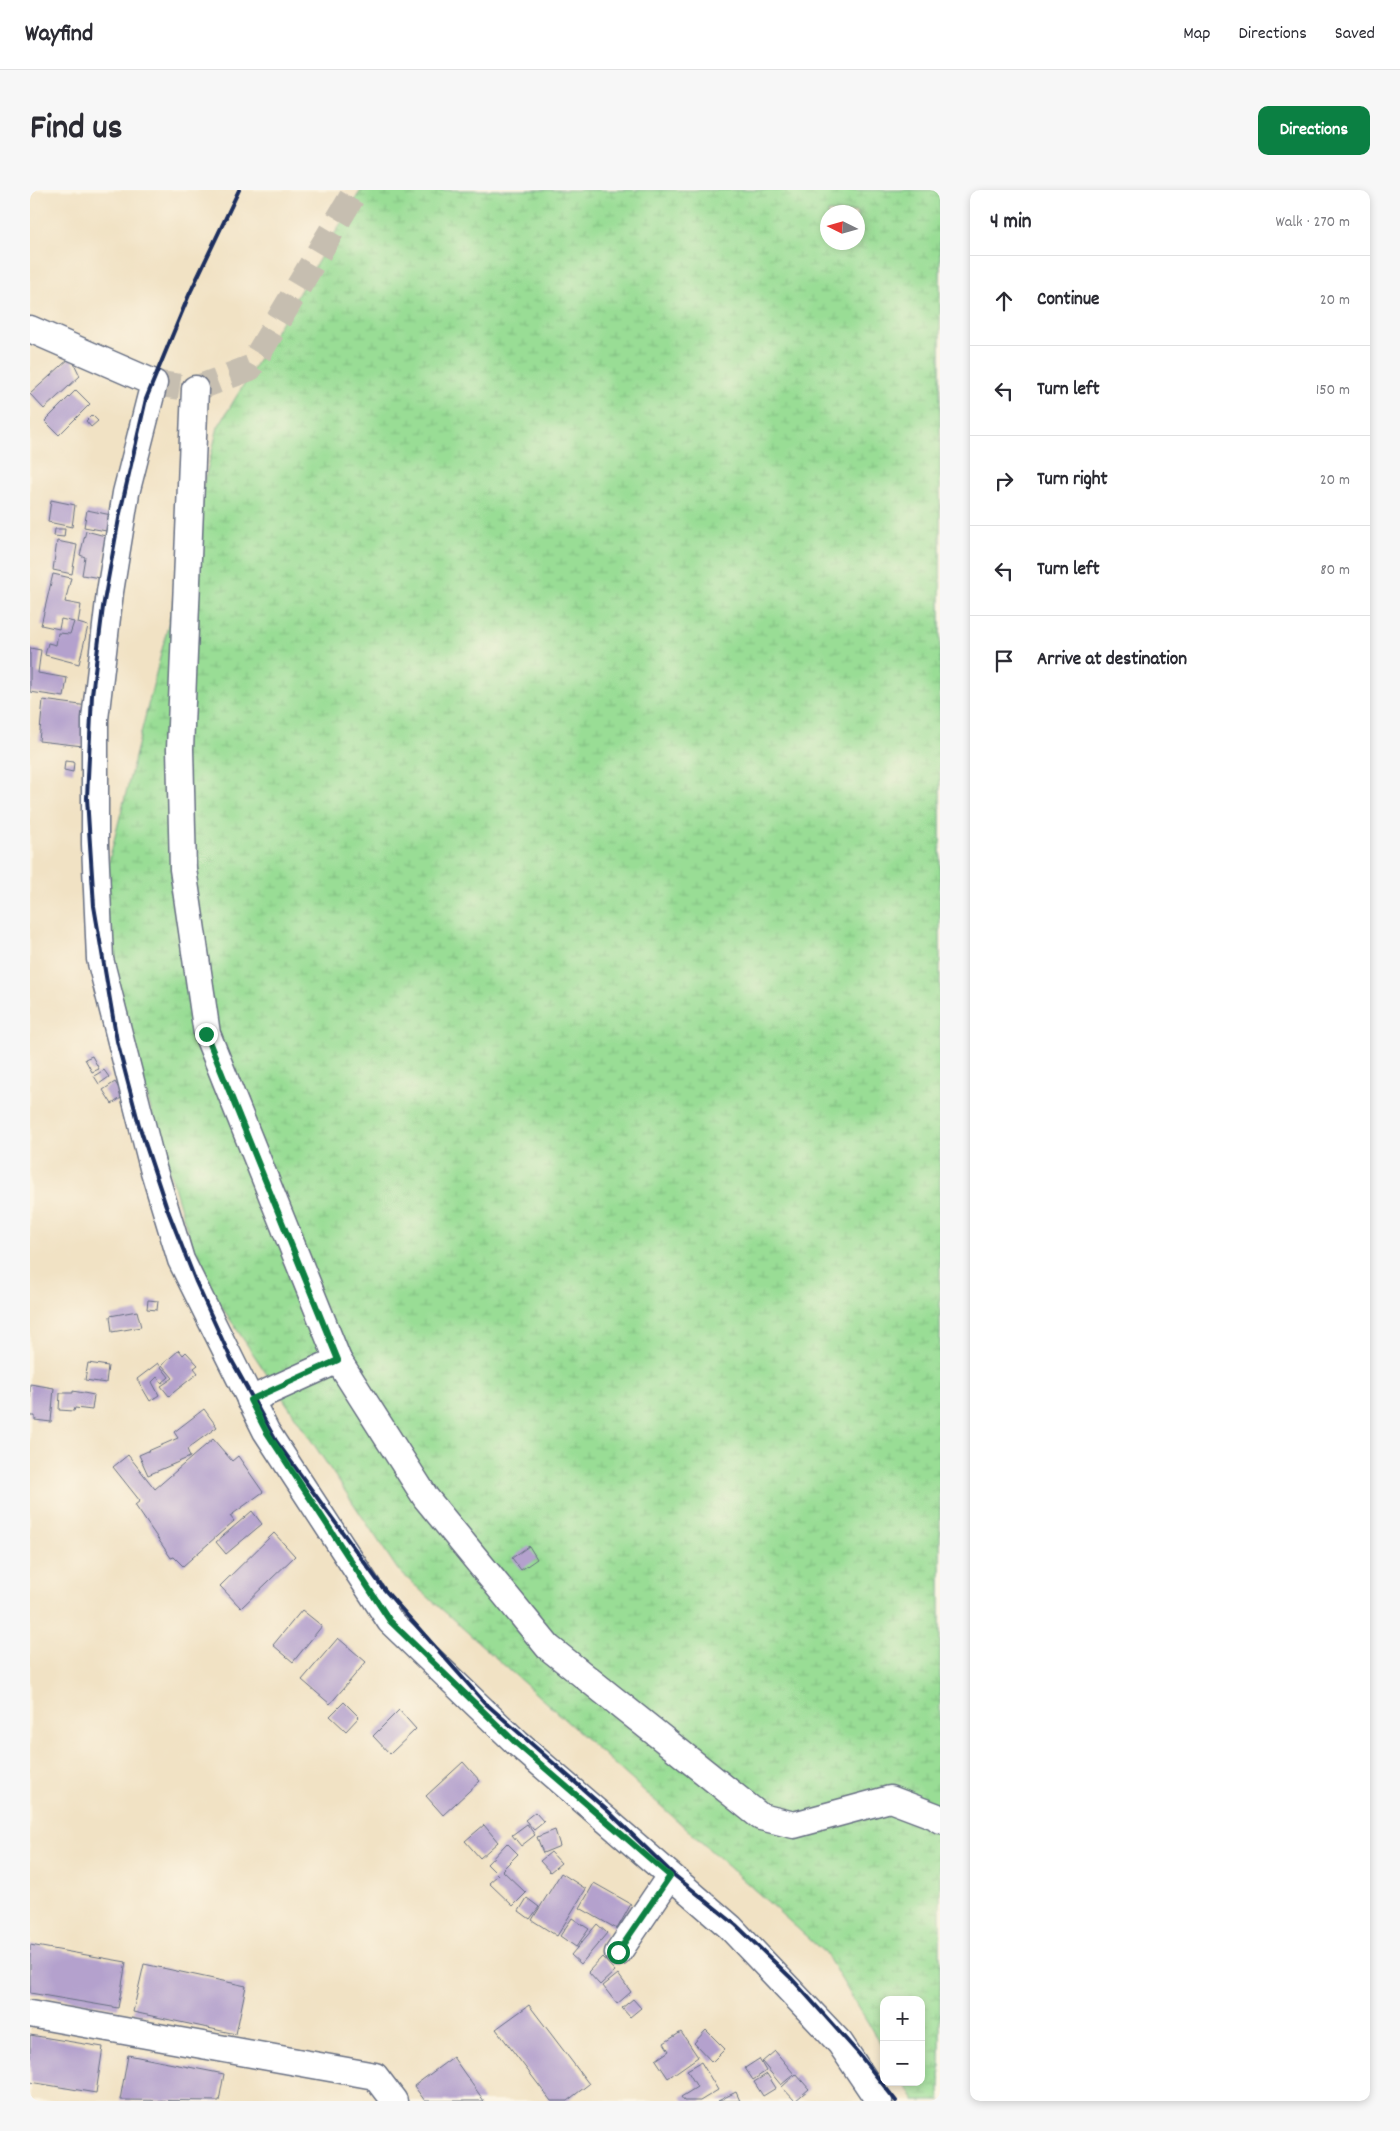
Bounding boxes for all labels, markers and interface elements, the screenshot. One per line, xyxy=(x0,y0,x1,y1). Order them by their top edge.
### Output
text: Wayfind xyxy=(25,18,93,52)
text: Map xyxy=(1183,22,1210,47)
text: Directions xyxy=(1238,22,1307,47)
text: Saved xyxy=(1335,22,1375,47)
text: Find us xyxy=(30,105,122,155)
button: Directions xyxy=(1258,106,1370,155)
north arrow xyxy=(820,205,865,250)
text: 4 min xyxy=(990,208,1032,238)
text: Walk · 270 m xyxy=(1275,211,1350,234)
icon: ahead xyxy=(990,287,1018,315)
text: Continue xyxy=(1037,287,1099,314)
text: 20 m xyxy=(1320,289,1350,312)
icon: left xyxy=(990,377,1018,405)
text: Turn left xyxy=(1037,377,1100,404)
text: 150 m xyxy=(1316,379,1350,402)
icon: right xyxy=(990,467,1018,495)
text: Turn right xyxy=(1037,467,1108,494)
text: 20 m xyxy=(1320,469,1350,492)
icon: left xyxy=(990,557,1018,585)
text: Turn left xyxy=(1037,557,1100,584)
text: 80 m xyxy=(1320,559,1350,582)
icon: arrive xyxy=(990,647,1018,675)
text: Arrive at destination xyxy=(1037,647,1187,674)
route end xyxy=(195,1023,218,1046)
route start xyxy=(607,1941,630,1964)
map controls xyxy=(880,1996,925,2086)
button: + xyxy=(880,1996,925,2041)
button: − xyxy=(880,2041,925,2086)

